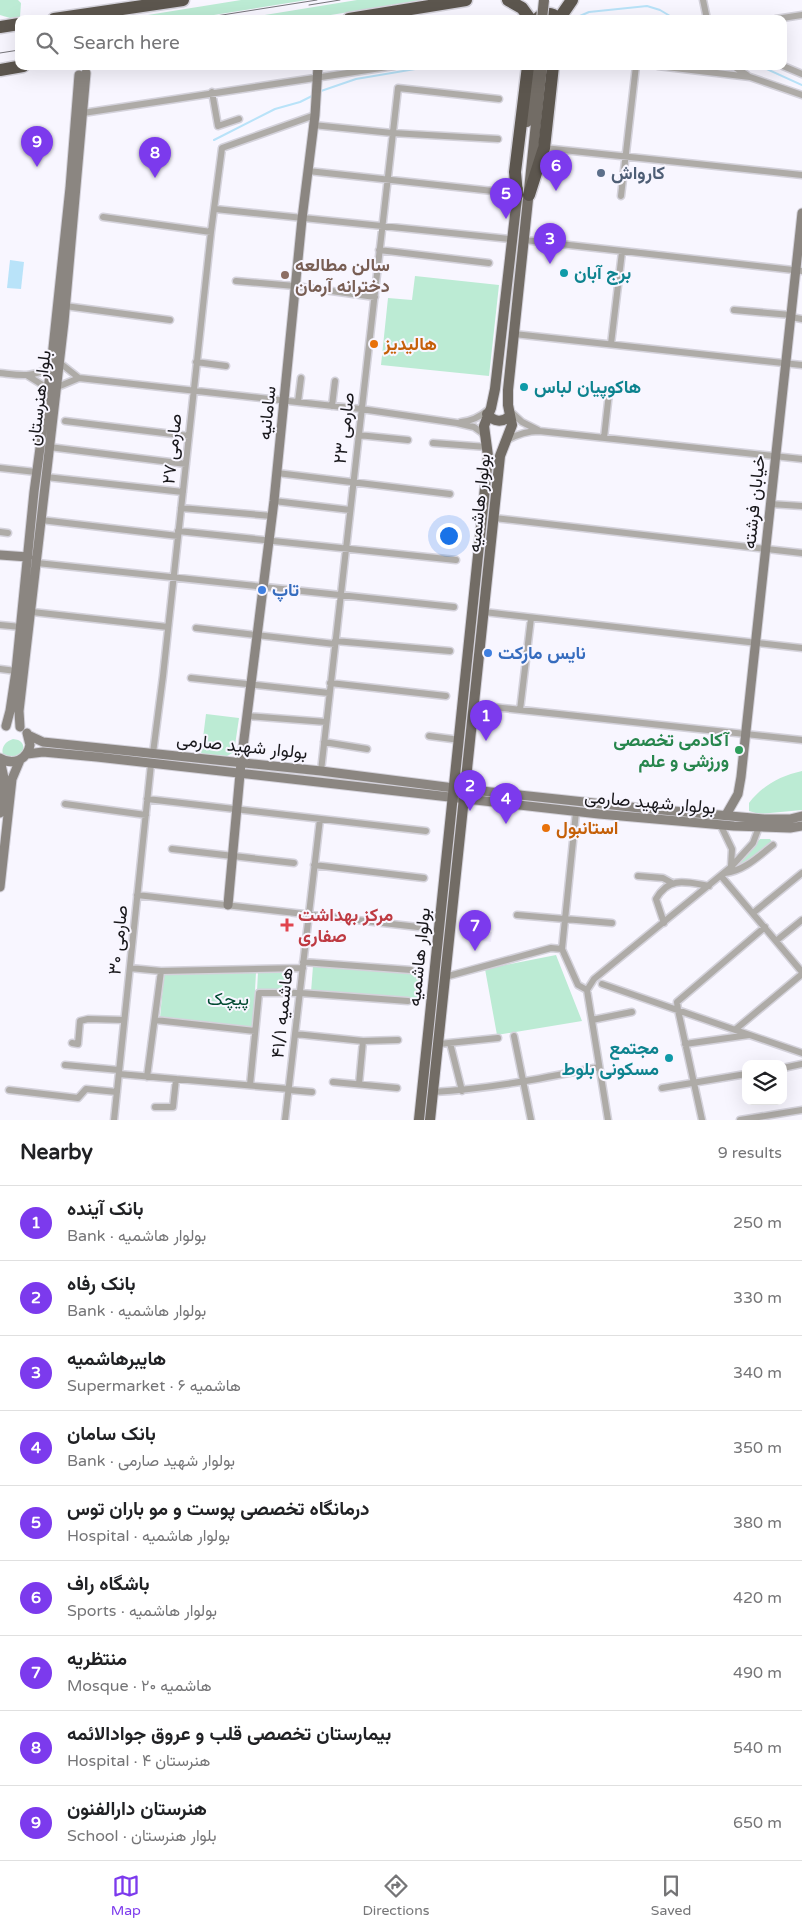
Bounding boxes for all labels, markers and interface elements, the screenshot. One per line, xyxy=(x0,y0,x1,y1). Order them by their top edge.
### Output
search box xyxy=(15,15,787,70)
icon: search xyxy=(33,29,61,57)
text: Search here xyxy=(73,32,180,54)
pin: 9 xyxy=(21,126,53,167)
pin: 8 xyxy=(139,137,171,178)
pin: 6 xyxy=(540,150,572,191)
place label: کارواش xyxy=(611,162,665,184)
marker: کارواش xyxy=(595,167,607,179)
pin: 5 xyxy=(490,178,522,219)
pin: 3 xyxy=(534,223,566,264)
place label: سالن مطالعه دخترانه آرمان xyxy=(295,254,390,297)
place label: برج آبان xyxy=(574,262,631,285)
marker: برج آبان xyxy=(558,267,570,279)
marker: سالن مطالعه دخترانه آرمان xyxy=(279,269,291,281)
place label: هالیدیز xyxy=(383,333,437,355)
marker: هالیدیز xyxy=(368,338,380,350)
street label: بلوار هنرستان xyxy=(22,349,56,447)
place label: هاکوپیان لباس xyxy=(534,376,641,399)
marker: هاکوپیان لباس xyxy=(518,381,530,393)
street label: سامانیه xyxy=(253,385,281,441)
street label: صارمی ۲۳ xyxy=(329,391,359,465)
street label: صارمی ۲۷ xyxy=(157,413,187,485)
street label: بولوار هاشمیه xyxy=(463,453,495,553)
street label: خیابان فرشته xyxy=(738,454,770,550)
your location xyxy=(436,523,462,549)
place label: تاپ xyxy=(272,579,299,602)
marker: تاپ xyxy=(256,584,268,596)
place label: نایس مارکت xyxy=(498,642,586,664)
marker: نایس مارکت xyxy=(482,647,494,659)
pin: 1 xyxy=(470,700,502,741)
street label: بولوار شهید صارمی xyxy=(175,728,309,764)
place label: آکادمی تخصصی ورزشی و علم xyxy=(613,729,730,773)
marker: آکادمی تخصصی ورزشی و علم xyxy=(733,744,745,756)
pin: 2 xyxy=(454,770,486,811)
pin: 4 xyxy=(490,783,522,824)
street label: بولوار شهید صارمی xyxy=(583,785,717,819)
place label: استانبول xyxy=(556,817,618,839)
marker: استانبول xyxy=(540,822,552,834)
street label: صارمی ۳۰ xyxy=(103,904,133,976)
place label: مرکز بهداشت صفاری xyxy=(298,904,394,947)
street label: بولوار هاشمیه xyxy=(403,907,435,1007)
pin: 7 xyxy=(459,910,491,951)
marker: مرکز بهداشت صفاری xyxy=(280,918,294,932)
street label: هاشمیه ۴۱/۱ xyxy=(266,967,298,1059)
park label: پیچک xyxy=(207,988,249,1011)
place label: مجتمع مسکونی بلوط xyxy=(562,1037,659,1080)
marker: مجتمع مسکونی بلوط xyxy=(663,1052,675,1064)
map controls xyxy=(742,1060,787,1105)
button: layers xyxy=(742,1060,787,1105)
text: Nearby xyxy=(20,1140,93,1165)
text: 9 results xyxy=(718,1143,782,1163)
text: بانک آینده xyxy=(67,1198,144,1220)
text: 1 xyxy=(31,1213,41,1233)
text: 250 m xyxy=(733,1213,782,1233)
text: Bank · بولوار هاشمیه xyxy=(67,1226,206,1246)
text: بانک رفاه xyxy=(67,1273,136,1295)
text: 2 xyxy=(31,1288,41,1308)
text: 330 m xyxy=(733,1288,782,1308)
text: Bank · بولوار هاشمیه xyxy=(67,1301,206,1321)
text: هایبرهاشمیه xyxy=(67,1348,166,1370)
text: 3 xyxy=(31,1363,41,1383)
text: 340 m xyxy=(733,1363,782,1383)
text: Supermarket · هاشمیه ۶ xyxy=(67,1376,241,1396)
text: بانک سامان xyxy=(67,1423,156,1445)
text: 4 xyxy=(31,1438,41,1458)
text: 350 m xyxy=(733,1438,782,1458)
text: Bank · بولوار شهید صارمی xyxy=(67,1451,235,1471)
text: درمانگاه تخصصی پوست و مو باران توس xyxy=(67,1498,370,1520)
text: 5 xyxy=(31,1513,41,1533)
text: 380 m xyxy=(733,1513,782,1533)
text: Hospital · بولوار هاشمیه xyxy=(67,1526,230,1546)
text: باشگاه راف xyxy=(67,1573,150,1595)
text: 6 xyxy=(31,1588,41,1608)
text: 420 m xyxy=(733,1588,782,1608)
text: Sports · بولوار هاشمیه xyxy=(67,1601,217,1621)
text: منتظریه xyxy=(67,1648,127,1670)
text: 7 xyxy=(31,1663,41,1683)
text: 490 m xyxy=(733,1663,782,1683)
text: Mosque · هاشمیه ۲۰ xyxy=(67,1676,212,1696)
text: بیمارستان تخصصی قلب و عروق جوادالائمه xyxy=(67,1723,391,1745)
text: 8 xyxy=(31,1738,41,1758)
text: 540 m xyxy=(733,1738,782,1758)
text: Hospital · هنرستان ۴ xyxy=(67,1751,210,1771)
text: هنرستان دارالفنون xyxy=(67,1798,207,1820)
text: 9 xyxy=(31,1813,41,1833)
text: 650 m xyxy=(733,1813,782,1833)
text: School · بلوار هنرستان xyxy=(67,1826,217,1846)
tab: Map xyxy=(111,1872,141,1919)
tab: Directions xyxy=(362,1872,429,1919)
tab: Saved xyxy=(651,1872,691,1919)

